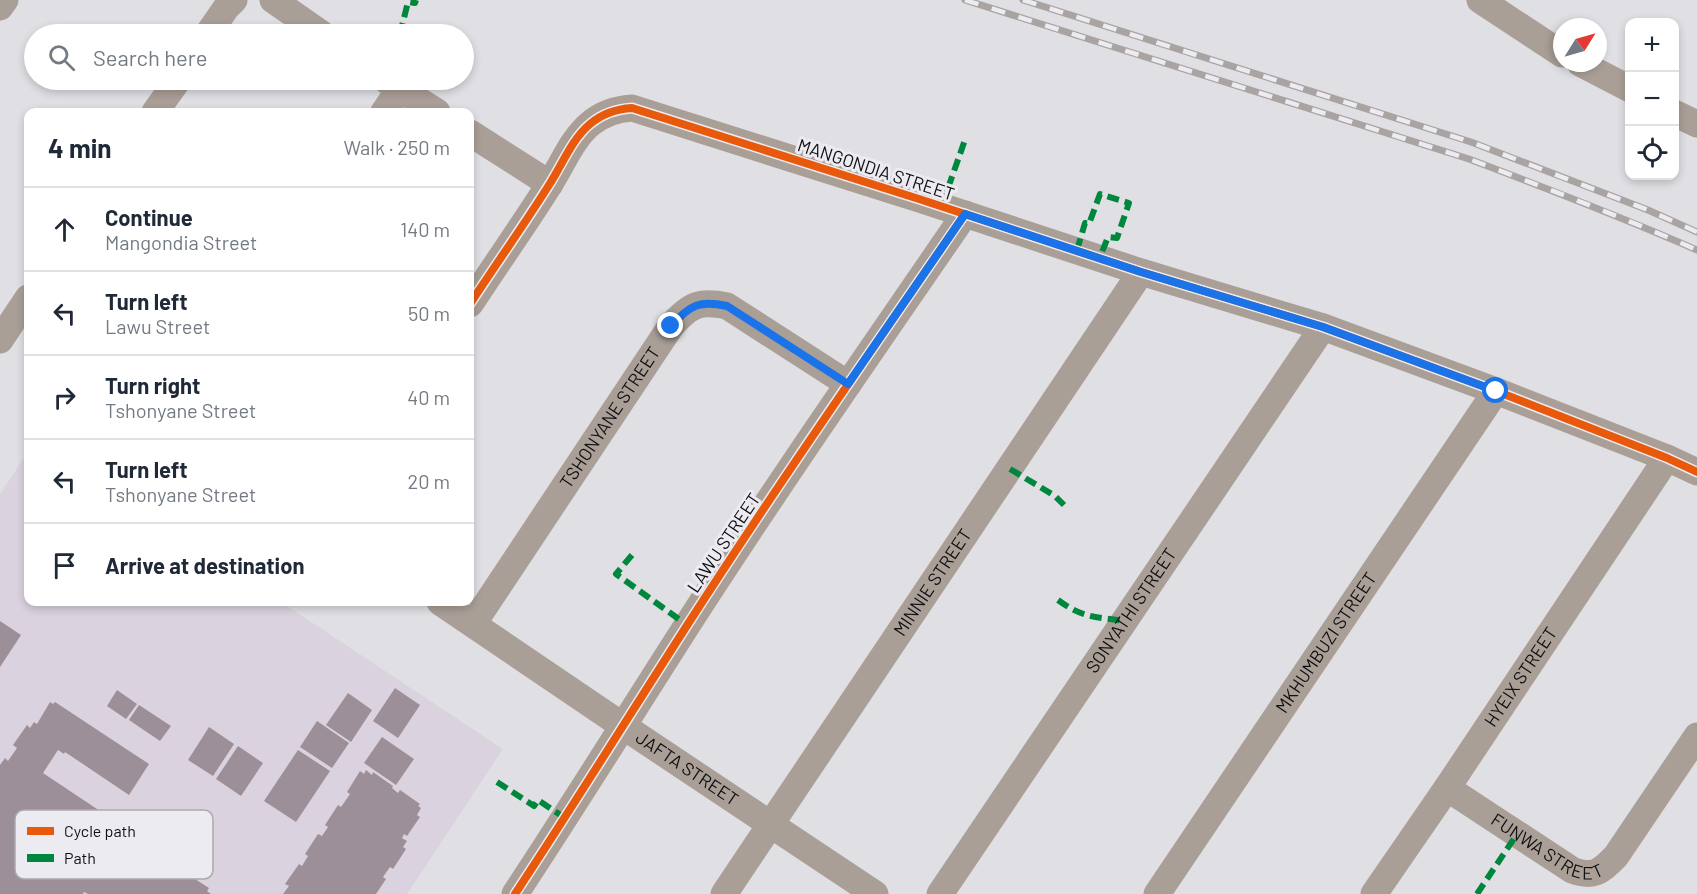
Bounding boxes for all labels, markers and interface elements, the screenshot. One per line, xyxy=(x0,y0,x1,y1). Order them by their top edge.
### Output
north arrow xyxy=(1553,18,1607,72)
map controls xyxy=(1625,18,1679,180)
button: + xyxy=(1625,18,1679,72)
search box xyxy=(24,24,474,90)
icon: search xyxy=(45,41,78,74)
text: Search here xyxy=(93,44,207,70)
button: − xyxy=(1625,72,1679,126)
button: locate xyxy=(1625,126,1679,180)
text: 4 min xyxy=(48,132,112,163)
street label: MANGONDIA STREET xyxy=(795,133,958,205)
text: Walk · 250 m xyxy=(344,135,450,159)
text: Continue xyxy=(105,204,193,230)
icon: ahead xyxy=(48,213,81,246)
text: 140 m xyxy=(400,217,450,241)
text: Mangondia Street xyxy=(105,230,257,254)
text: Turn left xyxy=(105,288,188,314)
icon: left xyxy=(48,297,81,330)
text: 50 m xyxy=(408,301,450,325)
route end xyxy=(657,312,683,338)
text: Lawu Street xyxy=(105,314,210,338)
street label: TSHONYANE STREET xyxy=(554,342,664,492)
text: Turn right xyxy=(105,372,200,398)
route start xyxy=(1482,377,1508,403)
icon: right xyxy=(48,381,81,414)
text: 40 m xyxy=(407,385,450,409)
text: Tshonyane Street xyxy=(105,398,256,422)
text: Turn left xyxy=(105,456,188,482)
icon: left xyxy=(48,465,81,498)
text: 20 m xyxy=(407,469,450,493)
text: Tshonyane Street xyxy=(105,482,256,506)
street label: LAWU STREET xyxy=(682,488,765,596)
street label: MINNIE STREET xyxy=(888,524,976,640)
street label: SONYATHI STREET xyxy=(1081,543,1181,677)
icon: arrive xyxy=(48,549,81,582)
text: Arrive at destination xyxy=(105,552,304,578)
street label: MKHUMBUZI STREET xyxy=(1270,568,1381,717)
street label: HYEIX STREET xyxy=(1479,623,1561,730)
street label: JAFTA STREET xyxy=(632,726,743,810)
street label: FUNWA STREET xyxy=(1487,808,1607,884)
legend xyxy=(15,810,213,879)
text: Cycle path xyxy=(64,821,136,840)
text: Path xyxy=(64,848,96,867)

